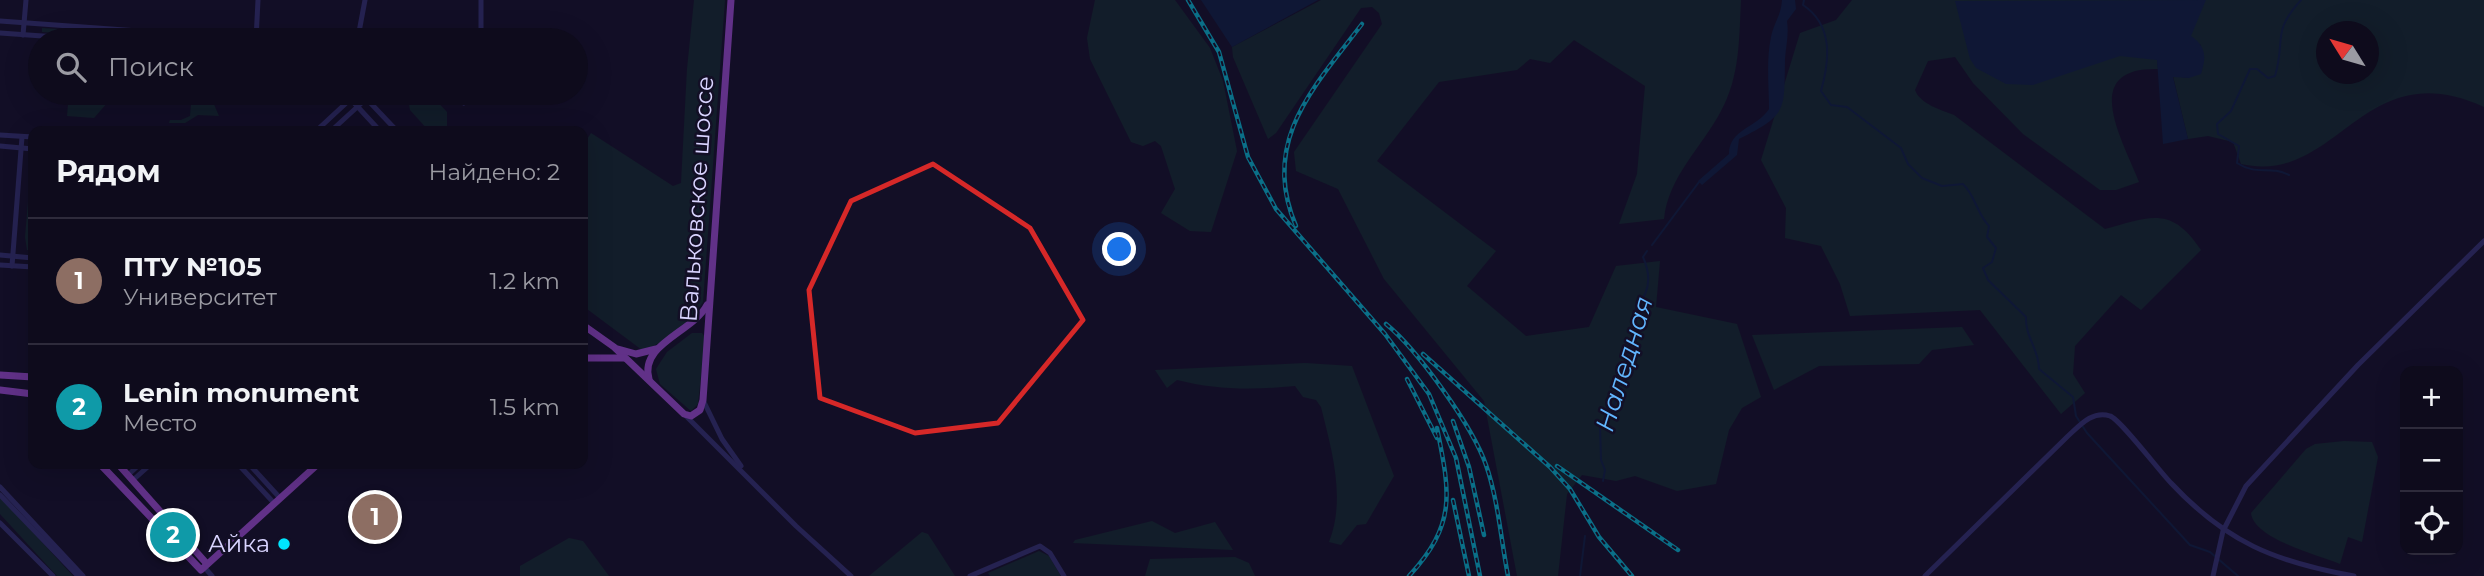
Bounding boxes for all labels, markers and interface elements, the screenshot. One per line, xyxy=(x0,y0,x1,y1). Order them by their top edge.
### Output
north arrow xyxy=(2316,21,2379,84)
search box xyxy=(28,28,588,105)
icon: search xyxy=(52,48,90,86)
text: Поиск xyxy=(108,51,194,83)
street label: Вальковское шоссе xyxy=(673,75,720,323)
text: Рядом xyxy=(56,153,161,190)
text: Найдено: 2 xyxy=(429,158,560,186)
your location xyxy=(1102,232,1136,266)
text: ПТУ №105 xyxy=(123,251,262,283)
text: 1 xyxy=(74,267,84,295)
text: 1.2 km xyxy=(490,267,560,295)
text: Университет xyxy=(123,283,277,311)
water label: Наледная xyxy=(1588,293,1660,435)
map controls xyxy=(2400,366,2463,555)
button: + xyxy=(2400,366,2463,429)
text: Lenin monument xyxy=(123,377,359,409)
text: 2 xyxy=(72,393,86,421)
text: 1.5 km xyxy=(490,393,560,421)
text: Место xyxy=(123,409,197,437)
button: − xyxy=(2400,429,2463,492)
pin: 1 xyxy=(352,491,398,543)
button: locate xyxy=(2400,492,2463,555)
pin: 2 xyxy=(150,509,196,561)
place label: Айка xyxy=(208,529,270,558)
marker: Айка xyxy=(276,536,292,552)

